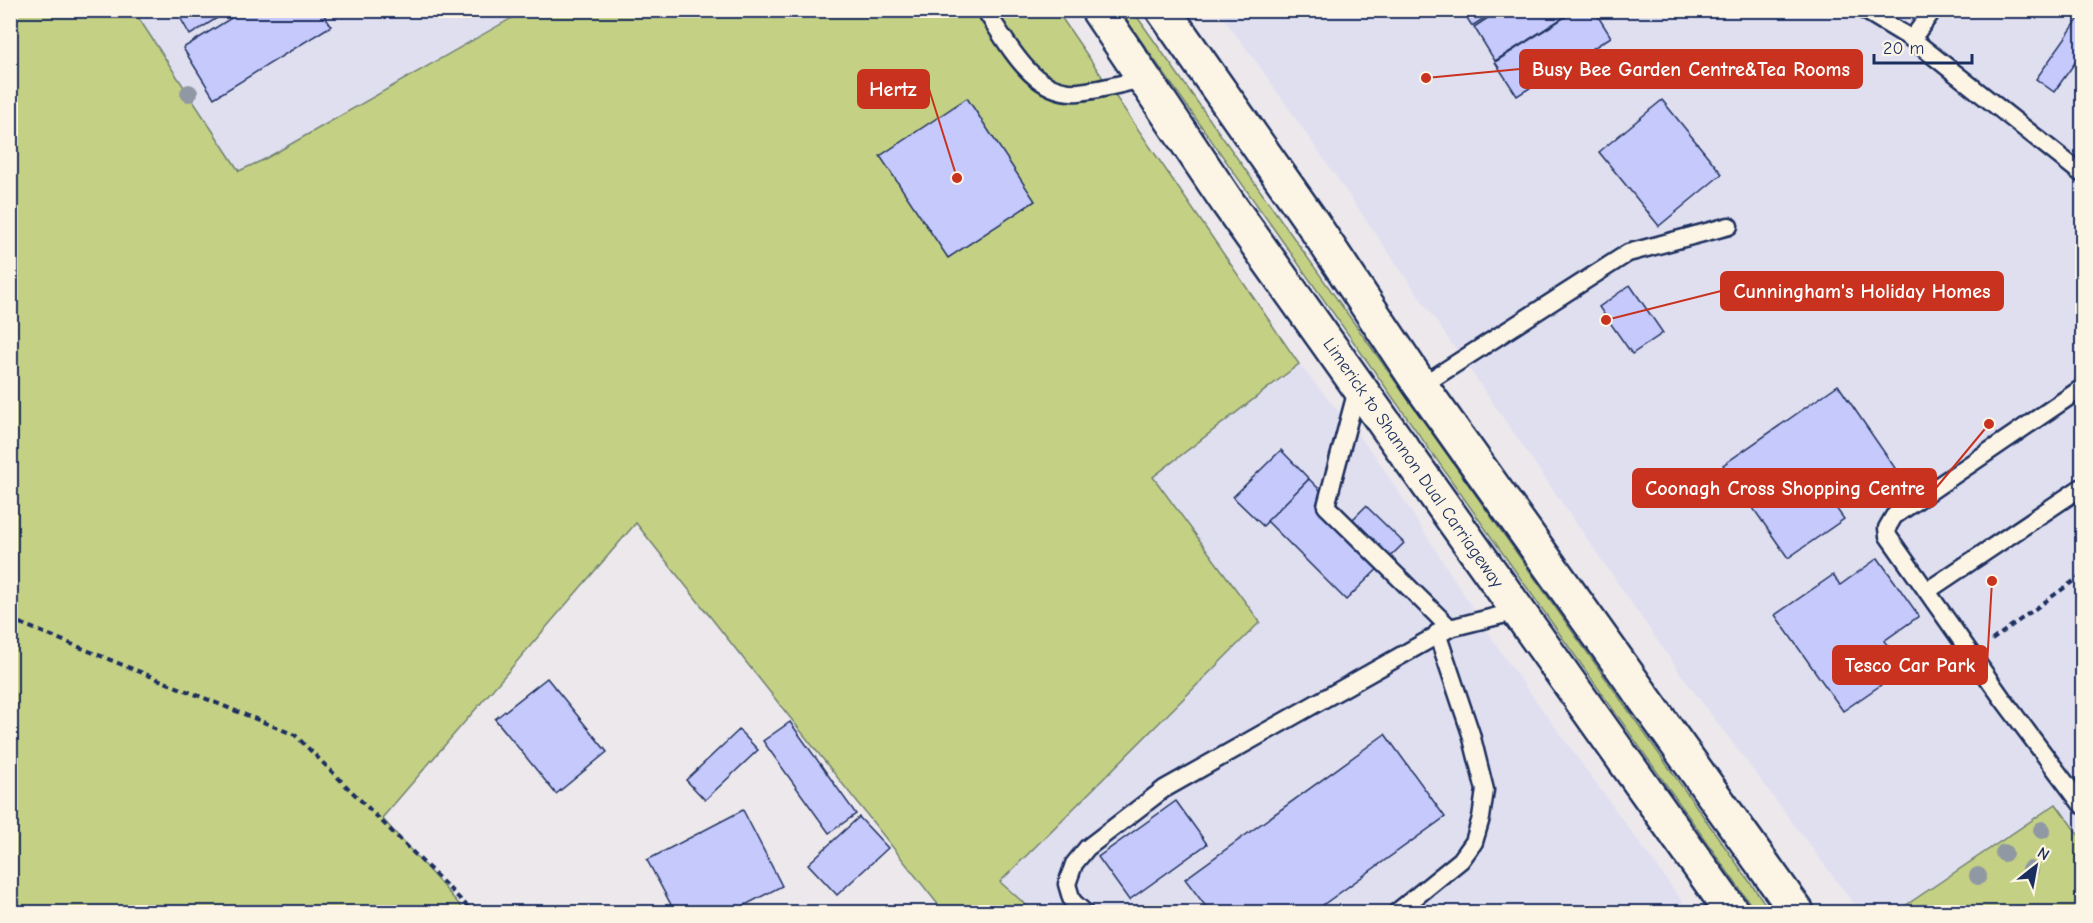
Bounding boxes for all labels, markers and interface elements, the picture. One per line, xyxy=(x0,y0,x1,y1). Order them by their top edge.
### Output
scale bar xyxy=(1874,27,1972,65)
text: 20 m xyxy=(1883,38,1924,59)
callout: Busy Bee Garden Centre&Tea Rooms xyxy=(1520,50,1862,88)
text: Busy Bee Garden Centre&Tea Rooms xyxy=(1532,58,1850,81)
callout: Hertz xyxy=(858,70,929,108)
text: Hertz xyxy=(869,78,917,101)
callout: Cunningham's Holiday Homes xyxy=(1721,272,2003,310)
text: Cunningham's Holiday Homes xyxy=(1733,280,1991,303)
street label: Limerick to Shannon Dual Carriageway xyxy=(1318,334,1508,593)
callout: Coonagh Cross Shopping Centre xyxy=(1633,469,1936,507)
text: Coonagh Cross Shopping Centre xyxy=(1645,477,1925,500)
callout: Tesco Car Park xyxy=(1833,646,1987,684)
text: Tesco Car Park xyxy=(1845,654,1975,677)
north arrow xyxy=(2006,836,2066,896)
text: N xyxy=(2034,844,2052,864)

